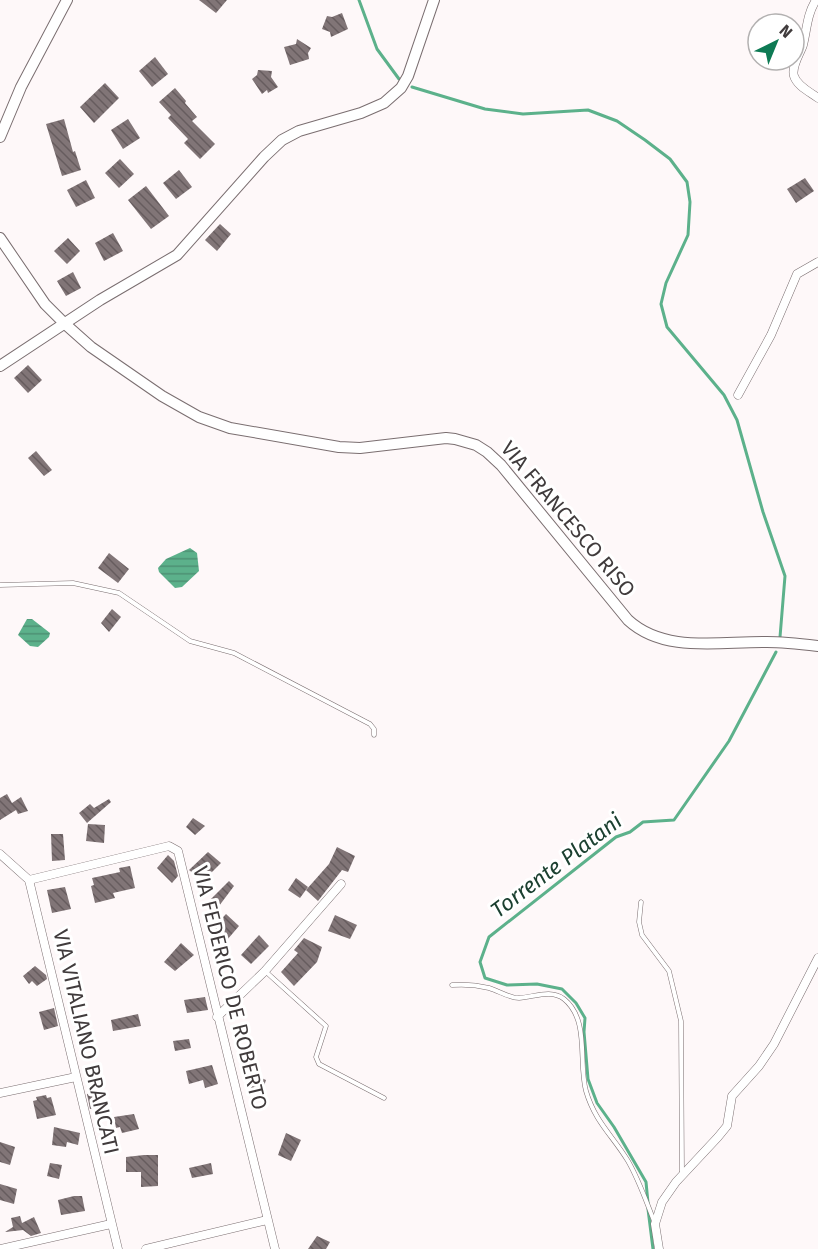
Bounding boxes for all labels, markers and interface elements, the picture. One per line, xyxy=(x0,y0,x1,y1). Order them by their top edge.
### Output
north arrow xyxy=(746,12,806,72)
text: N xyxy=(776,21,796,42)
street label: VIA FRANCESCO RISO xyxy=(495,436,641,602)
water label: Torrente Platani xyxy=(485,807,627,924)
street label: VIA FEDERICO DE ROBERTO xyxy=(187,863,273,1113)
street label: VIA VITALIANO BRANCATI xyxy=(47,927,125,1157)

